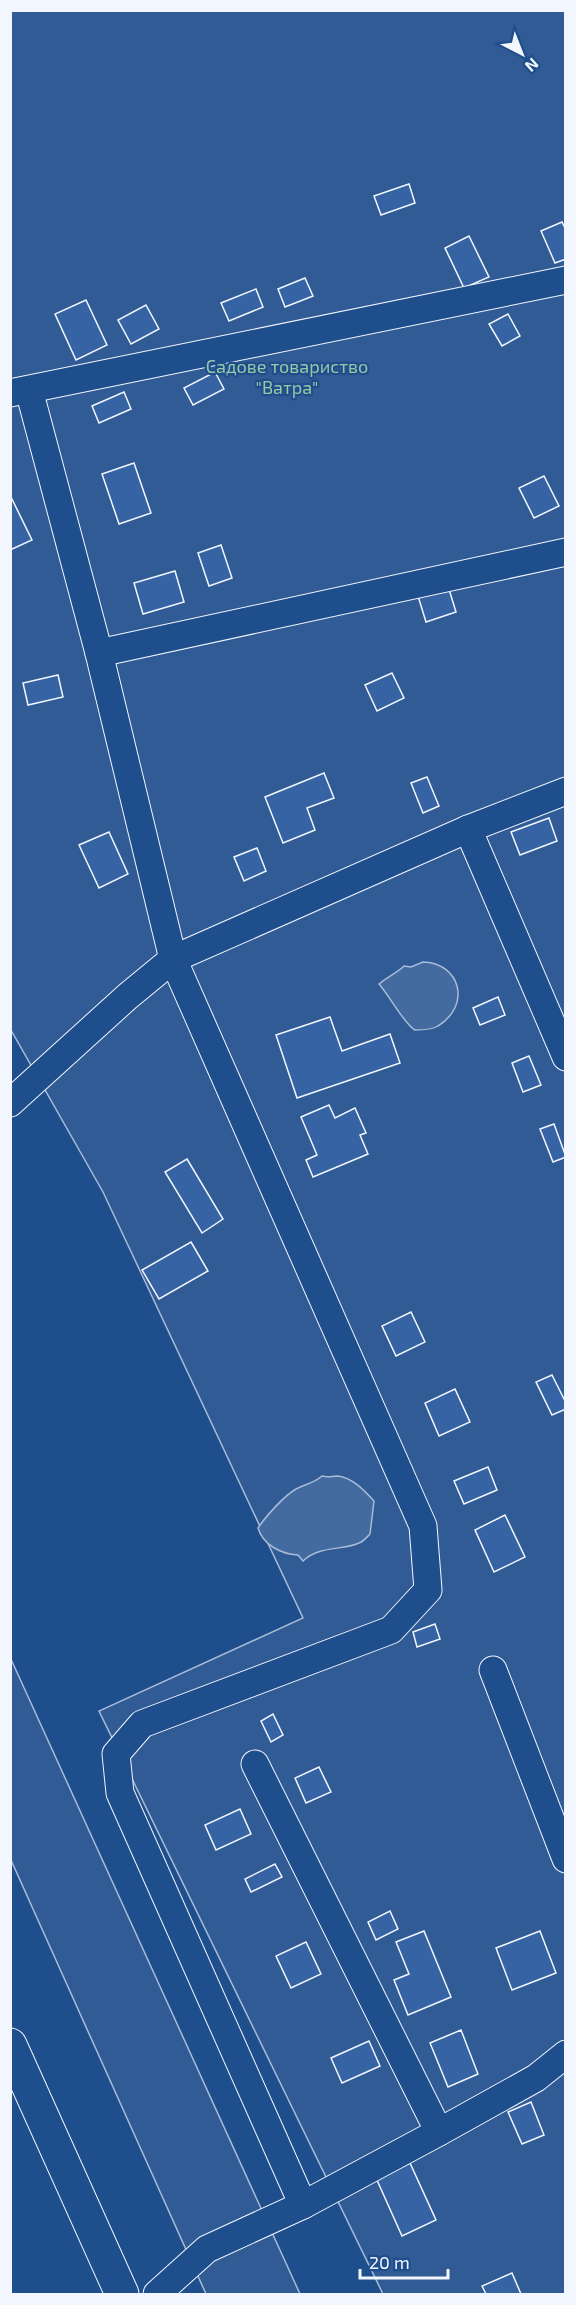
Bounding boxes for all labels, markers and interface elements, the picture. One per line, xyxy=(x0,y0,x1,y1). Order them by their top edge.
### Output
north arrow xyxy=(492,24,552,84)
text: N xyxy=(522,55,543,76)
park label: Садове товариство "Ватра" xyxy=(206,355,368,398)
scale bar xyxy=(360,2242,448,2280)
text: 20 m xyxy=(369,2251,410,2273)

